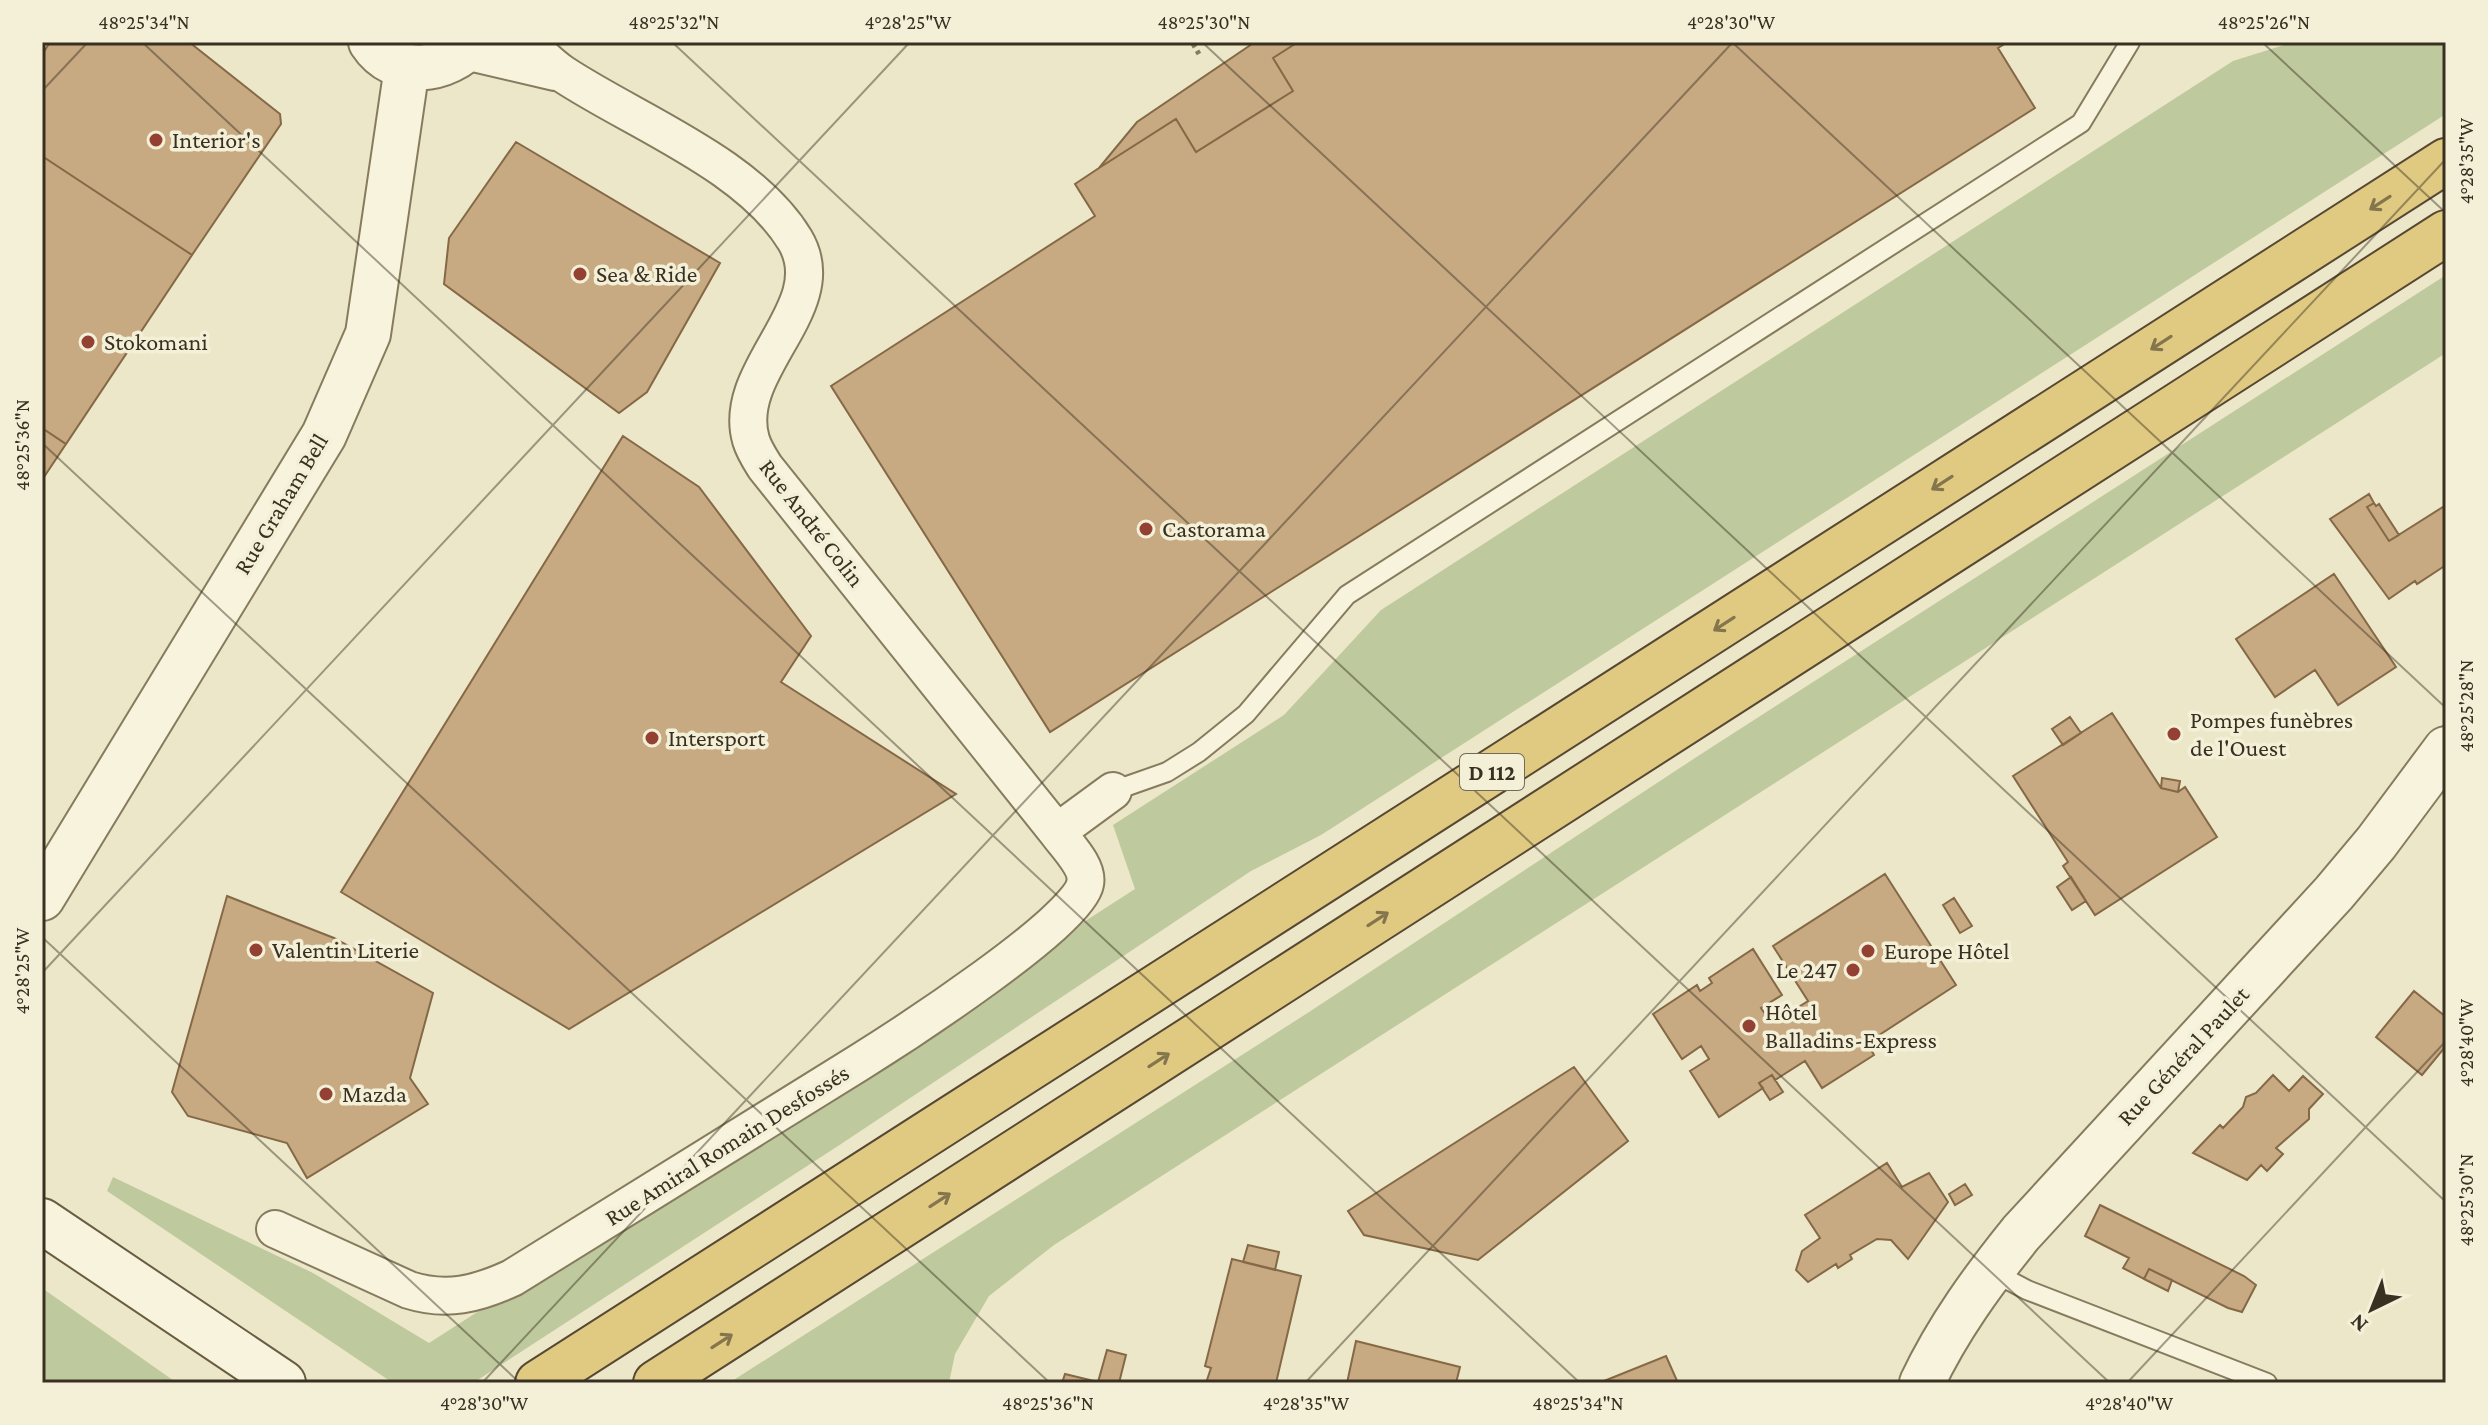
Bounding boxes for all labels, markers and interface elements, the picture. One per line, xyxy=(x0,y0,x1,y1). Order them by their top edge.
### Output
text: 48°25'34"N xyxy=(98,11,190,33)
text: 48°25'32"N xyxy=(628,11,720,33)
text: 4°28'25"W xyxy=(865,11,952,33)
text: 48°25'30"N xyxy=(1158,11,1250,33)
text: 4°28'30"W xyxy=(1687,11,1776,33)
text: 48°25'26"N xyxy=(2218,11,2310,33)
text: 4°28'35"W xyxy=(2455,117,2477,204)
place label: Interior's xyxy=(172,126,261,153)
marker: Interior's xyxy=(147,131,165,149)
one-way arrow xyxy=(2370,194,2392,211)
place label: Sea & Ride xyxy=(596,260,697,287)
marker: Sea & Ride xyxy=(571,265,589,283)
place label: Stokomani xyxy=(104,328,208,355)
marker: Stokomani xyxy=(79,333,97,351)
one-way arrow xyxy=(2151,335,2173,351)
text: 48°25'36"N xyxy=(11,399,33,491)
street label: Rue Graham Bell xyxy=(228,429,333,579)
street label: Rue André Colin xyxy=(754,454,871,592)
one-way arrow xyxy=(1932,475,1954,492)
place label: Castorama xyxy=(1162,515,1266,542)
marker: Castorama xyxy=(1137,520,1155,538)
one-way arrow xyxy=(1713,615,1735,632)
text: 48°25'28"N xyxy=(2455,660,2477,752)
place label: Pompes funèbres de l'Ouest xyxy=(2190,706,2353,761)
place label: Intersport xyxy=(668,724,766,751)
marker: Pompes funèbres de l'Ouest xyxy=(2165,725,2183,743)
marker: Intersport xyxy=(643,729,661,747)
road number: D 112 xyxy=(1460,754,1524,790)
one-way arrow xyxy=(1366,911,1389,927)
text: 4°28'25"W xyxy=(11,927,33,1014)
place label: Valentin Literie xyxy=(272,936,419,963)
place label: Europe Hôtel xyxy=(1884,937,2009,964)
marker: Valentin Literie xyxy=(247,941,265,959)
marker: Europe Hôtel xyxy=(1859,942,1877,960)
place label: Le 247 xyxy=(1776,956,1837,983)
marker: Le 247 xyxy=(1844,961,1862,979)
street label: Rue Général Paulet xyxy=(2111,980,2255,1131)
place label: Hôtel Balladins-Express xyxy=(1765,998,1937,1053)
text: 4°28'40"W xyxy=(2455,998,2477,1087)
marker: Hôtel Balladins-Express xyxy=(1740,1017,1758,1035)
one-way arrow xyxy=(1147,1051,1170,1067)
street label: Rue Amiral Romain Desfossés xyxy=(600,1058,854,1231)
place label: Mazda xyxy=(342,1080,407,1107)
marker: Mazda xyxy=(317,1085,335,1103)
text: 48°25'30"N xyxy=(2455,1154,2477,1246)
one-way arrow xyxy=(929,1192,951,1209)
north arrow xyxy=(2332,1269,2412,1349)
text: N xyxy=(2345,1309,2373,1338)
one-way arrow xyxy=(710,1332,732,1349)
text: 4°28'30"W xyxy=(440,1392,529,1414)
text: 48°25'36"N xyxy=(1002,1392,1094,1414)
text: 4°28'35"W xyxy=(1263,1392,1350,1414)
text: 48°25'34"N xyxy=(1532,1392,1624,1414)
text: 4°28'40"W xyxy=(2085,1392,2174,1414)

